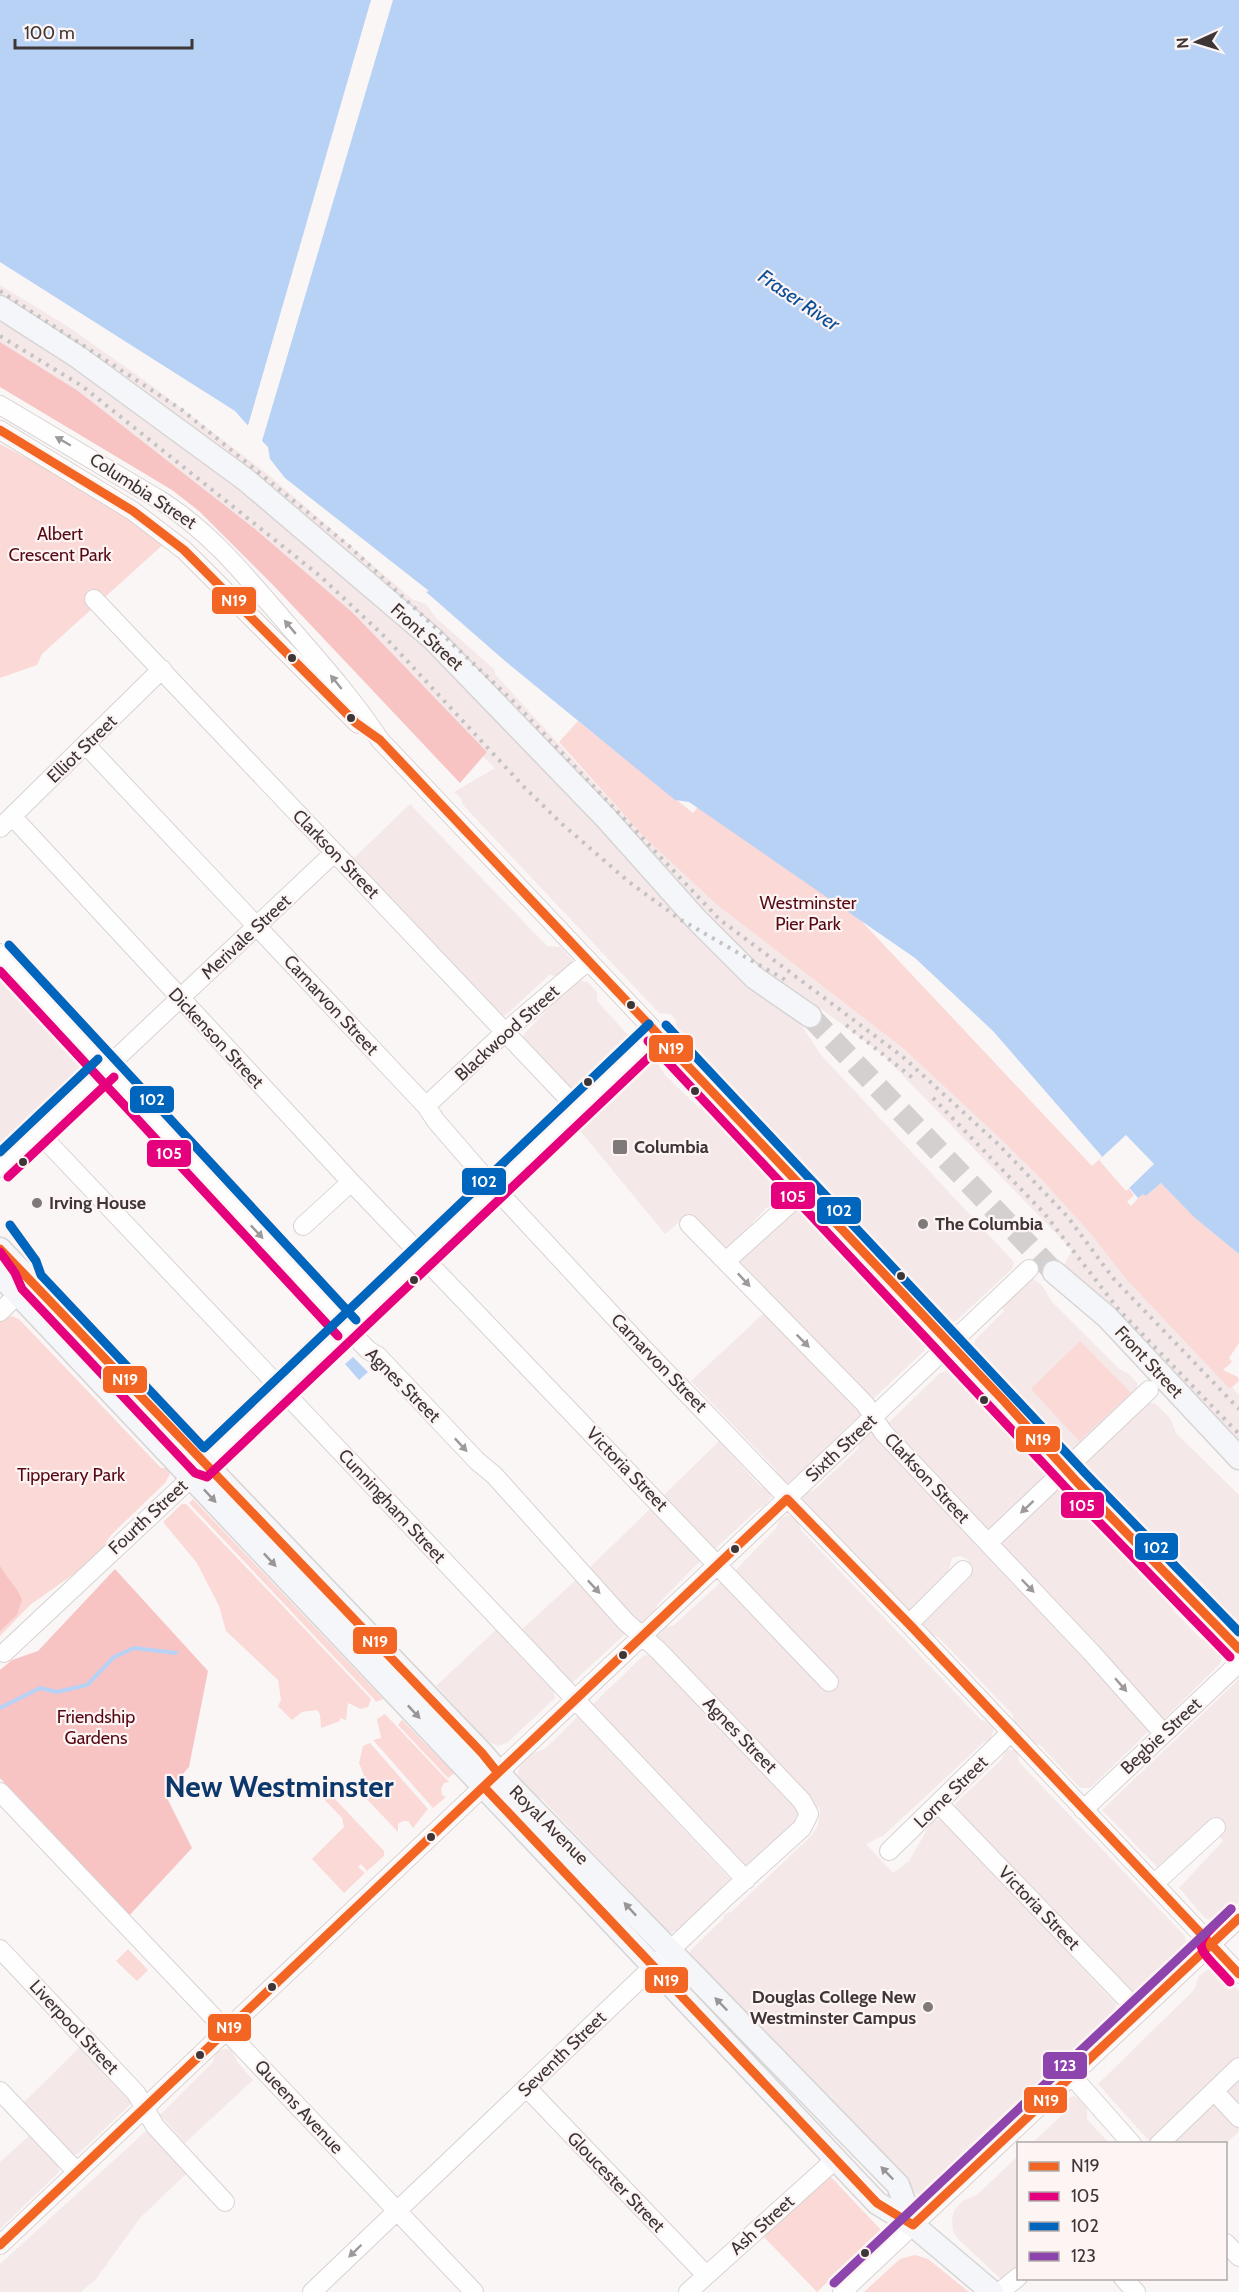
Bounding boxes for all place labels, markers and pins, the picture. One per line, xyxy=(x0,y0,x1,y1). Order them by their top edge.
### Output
unlabelled marker xyxy=(286,652,298,664)
unlabelled marker xyxy=(345,712,357,724)
unlabelled marker xyxy=(625,999,637,1011)
unlabelled marker xyxy=(582,1076,594,1088)
unlabelled marker xyxy=(689,1085,701,1097)
place label: Columbia xyxy=(634,1136,709,1158)
marker: Columbia xyxy=(611,1138,629,1156)
unlabelled marker xyxy=(17,1156,29,1168)
place label: Irving House xyxy=(49,1192,146,1214)
marker: Irving House xyxy=(30,1196,44,1210)
place label: The Columbia xyxy=(935,1213,1043,1235)
marker: The Columbia xyxy=(916,1217,930,1231)
unlabelled marker xyxy=(895,1270,907,1282)
unlabelled marker xyxy=(408,1274,420,1286)
unlabelled marker xyxy=(978,1394,990,1406)
unlabelled marker xyxy=(729,1543,741,1555)
unlabelled marker xyxy=(617,1649,629,1661)
unlabelled marker xyxy=(425,1831,437,1843)
unlabelled marker xyxy=(266,1981,278,1993)
place label: Douglas College New Westminster Campus xyxy=(750,1986,916,2029)
marker: Douglas College New Westminster Campus xyxy=(921,2000,935,2014)
unlabelled marker xyxy=(194,2049,206,2061)
unlabelled marker xyxy=(859,2247,871,2259)

